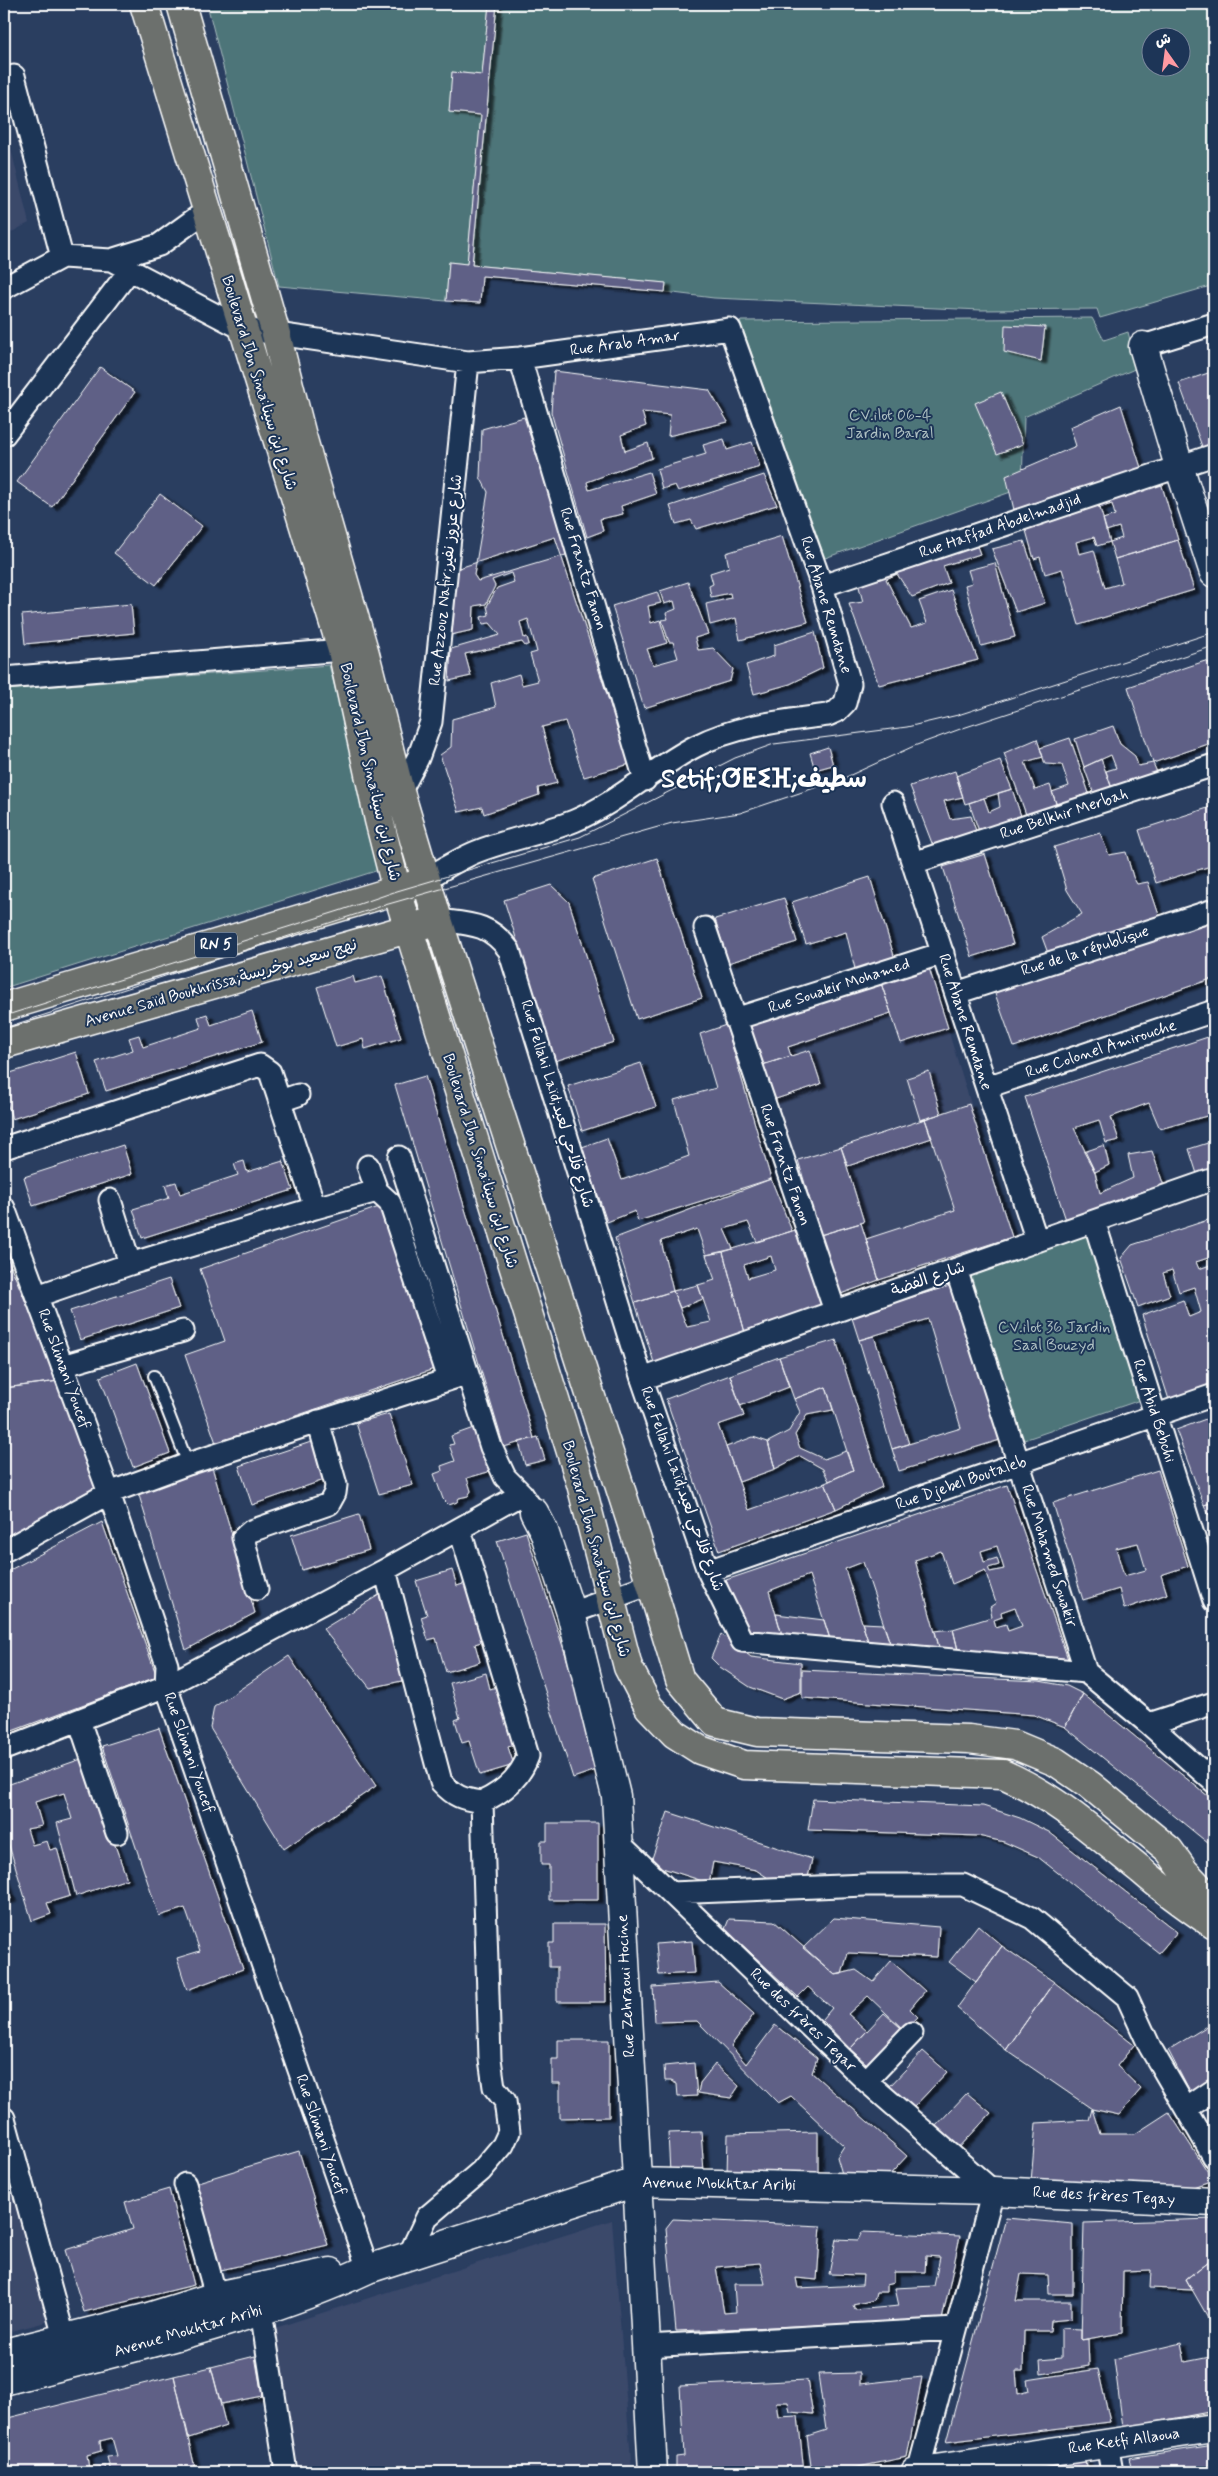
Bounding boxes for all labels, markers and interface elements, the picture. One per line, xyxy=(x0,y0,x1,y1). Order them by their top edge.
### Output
north arrow xyxy=(1140,28,1190,78)
text: ش xyxy=(1153,30,1173,51)
street label: Boulevard Ibn Sina:شارع ابن سينا xyxy=(216,273,302,493)
street label: Rue Arab Amar xyxy=(569,325,682,361)
park label: CV.ilot 06-4 Jardin Baral xyxy=(846,405,934,444)
street label: Rue Azzouz Nafir;شارع عزوز نفير xyxy=(424,473,468,687)
street label: Rue Haffad Abdelmadjid xyxy=(916,488,1084,564)
street label: Rue Frantz Fanon xyxy=(554,505,612,633)
street label: Rue Abane Remdane xyxy=(795,534,857,676)
street label: Boulevard Ibn Sina:شارع ابن سينا xyxy=(335,661,405,883)
district label: Setif;ⵚⵟⵉⴼ;سطيف xyxy=(661,763,867,797)
street label: Rue Belkhir Merbah xyxy=(997,783,1131,845)
street label: Rue de la république xyxy=(1018,920,1152,982)
road number: RN 5 xyxy=(195,932,237,958)
street label: Avenue Saïd Boukhrissa;نهج سعيد بوخريسة xyxy=(82,934,360,1032)
street label: Rue Abane Remdane xyxy=(933,951,997,1093)
street label: Rue Souakir Mohamed xyxy=(766,953,912,1019)
street label: Rue Fellahi Laïd;شارع فلاحي لعيد xyxy=(512,997,599,1211)
street label: Rue Colonel Amirouche xyxy=(1023,1015,1179,1083)
street label: Boulevard Ibn Sina:شارع ابن سينا xyxy=(437,1051,523,1271)
street label: Rue Frantz Fanon xyxy=(754,1101,816,1229)
street label: شارع الفضة xyxy=(888,1257,968,1301)
street label: Rue Slimani Youcef xyxy=(32,1306,96,1432)
park label: CV.ilot 36 Jardin Saal Bouzyd xyxy=(998,1317,1110,1356)
street label: Rue Abid Bebchi xyxy=(1127,1357,1181,1466)
street label: Rue Fellahi Laïd;شارع فلاحي لعيد xyxy=(632,1384,729,1595)
street label: Boulevard Ibn Sina:شارع ابن سينا xyxy=(557,1438,635,1660)
street label: Rue Djebel Boutaleb xyxy=(893,1451,1029,1515)
street label: Rue Mohamed Souakir xyxy=(1016,1482,1082,1630)
street label: Rue Slimani Youcef xyxy=(158,1690,220,1816)
street label: Rue Zehraoui Hocine xyxy=(612,1914,640,2058)
street label: Rue des frères Tegar xyxy=(745,1963,861,2077)
street label: Rue Slimani Youcef xyxy=(290,2072,352,2198)
street label: Avenue Mokhtar Aribi xyxy=(642,2172,796,2196)
street label: Rue des frères Tegay xyxy=(1032,2182,1176,2210)
street label: Avenue Mokhtar Aribi xyxy=(111,2300,265,2362)
street label: Rue Ketfi Allaoua xyxy=(1067,2423,1181,2459)

